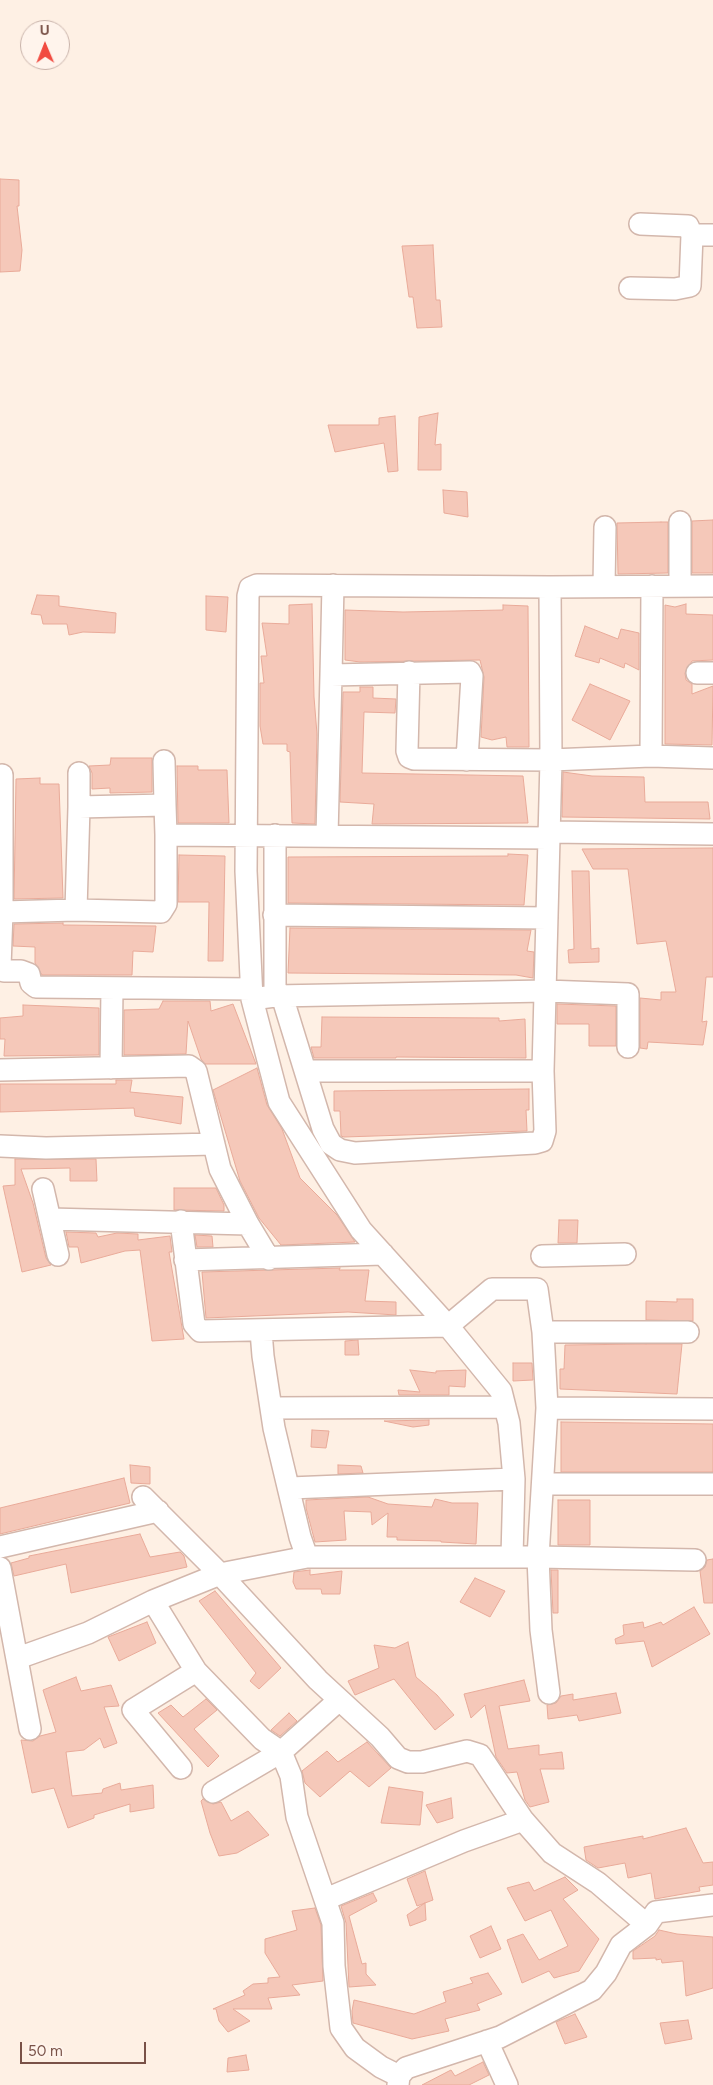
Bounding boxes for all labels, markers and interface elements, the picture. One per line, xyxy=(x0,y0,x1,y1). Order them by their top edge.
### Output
north arrow xyxy=(20,20,70,70)
text: U xyxy=(40,22,50,39)
scale bar xyxy=(22,2032,149,2064)
text: 50 m xyxy=(28,2042,63,2060)

